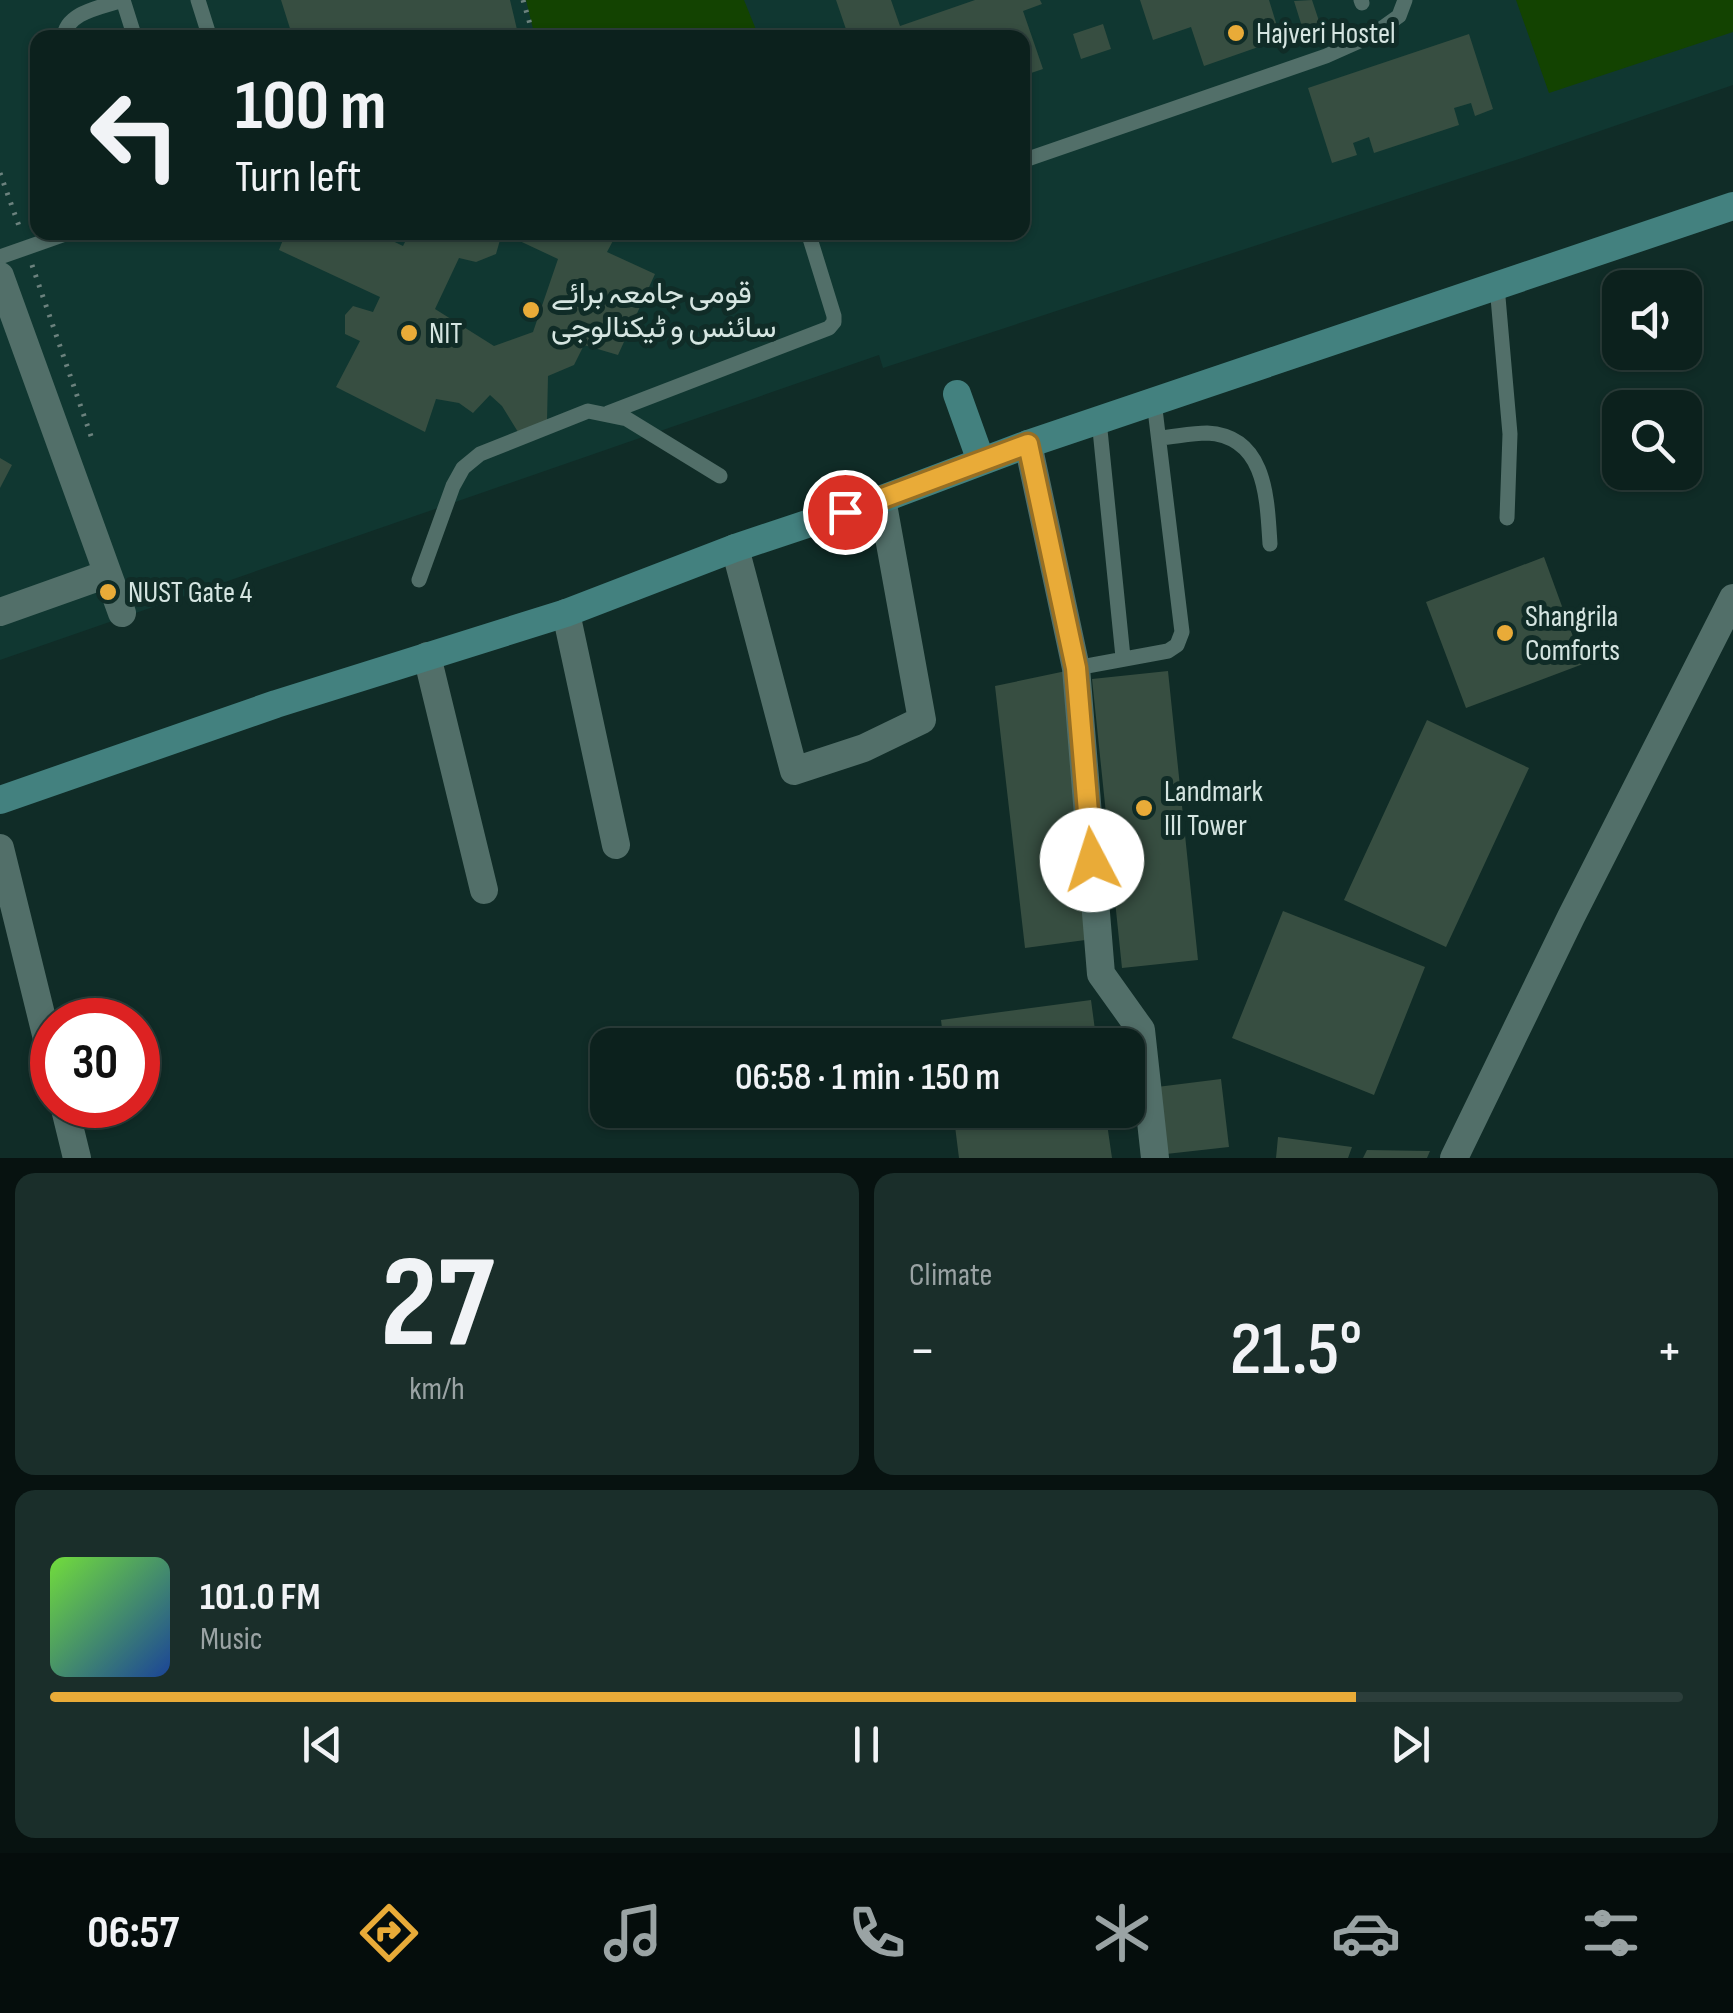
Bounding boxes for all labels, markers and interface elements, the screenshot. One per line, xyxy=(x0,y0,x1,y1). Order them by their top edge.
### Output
place label: Hajveri Hostel xyxy=(1256,16,1396,52)
marker: Hajveri Hostel xyxy=(1225,22,1247,44)
text: 100 m xyxy=(235,65,386,149)
icon: left xyxy=(70,70,200,200)
text: Turn left xyxy=(235,150,361,205)
map controls xyxy=(1602,270,1702,490)
button: sound xyxy=(1602,270,1702,370)
place label: قومی جامعہ برائے سائنس و ٹیکنالوجی xyxy=(551,276,776,346)
marker: قومی جامعہ برائے سائنس و ٹیکنالوجی xyxy=(520,299,542,321)
place label: NIT xyxy=(429,316,463,352)
marker: NIT xyxy=(398,322,420,344)
button: search xyxy=(1602,390,1702,490)
pin xyxy=(803,470,888,555)
icon: arrive xyxy=(818,485,873,540)
place label: NUST Gate 4 xyxy=(128,575,252,611)
marker: NUST Gate 4 xyxy=(97,581,119,603)
place label: Shangrila Comforts xyxy=(1525,599,1620,669)
marker: Shangrila Comforts xyxy=(1494,622,1516,644)
place label: Landmark III Tower xyxy=(1164,774,1263,844)
marker: Landmark III Tower xyxy=(1133,797,1155,819)
position arrow xyxy=(1040,808,1144,912)
speed limit sign: 30 xyxy=(30,998,160,1128)
text: 06:58 · 1 min · 150 m xyxy=(735,1055,1000,1100)
text: 27 xyxy=(380,1227,494,1383)
text: Climate xyxy=(909,1256,992,1295)
text: 21.5° xyxy=(1230,1305,1362,1396)
text: − xyxy=(909,1318,936,1385)
text: + xyxy=(1656,1318,1683,1385)
text: km/h xyxy=(409,1370,465,1409)
text: 101.0 FM xyxy=(200,1575,321,1620)
text: Music xyxy=(200,1620,263,1659)
icon: previous xyxy=(295,1717,350,1772)
icon: pause xyxy=(839,1717,894,1772)
icon: next xyxy=(1383,1717,1438,1772)
icon: directions xyxy=(354,1898,424,1968)
icon: music xyxy=(598,1898,668,1968)
icon: phone xyxy=(842,1898,912,1968)
icon: climate xyxy=(1087,1898,1157,1968)
icon: car xyxy=(1331,1898,1401,1968)
icon: filters xyxy=(1576,1898,1646,1968)
text: 06:57 xyxy=(87,1906,179,1961)

